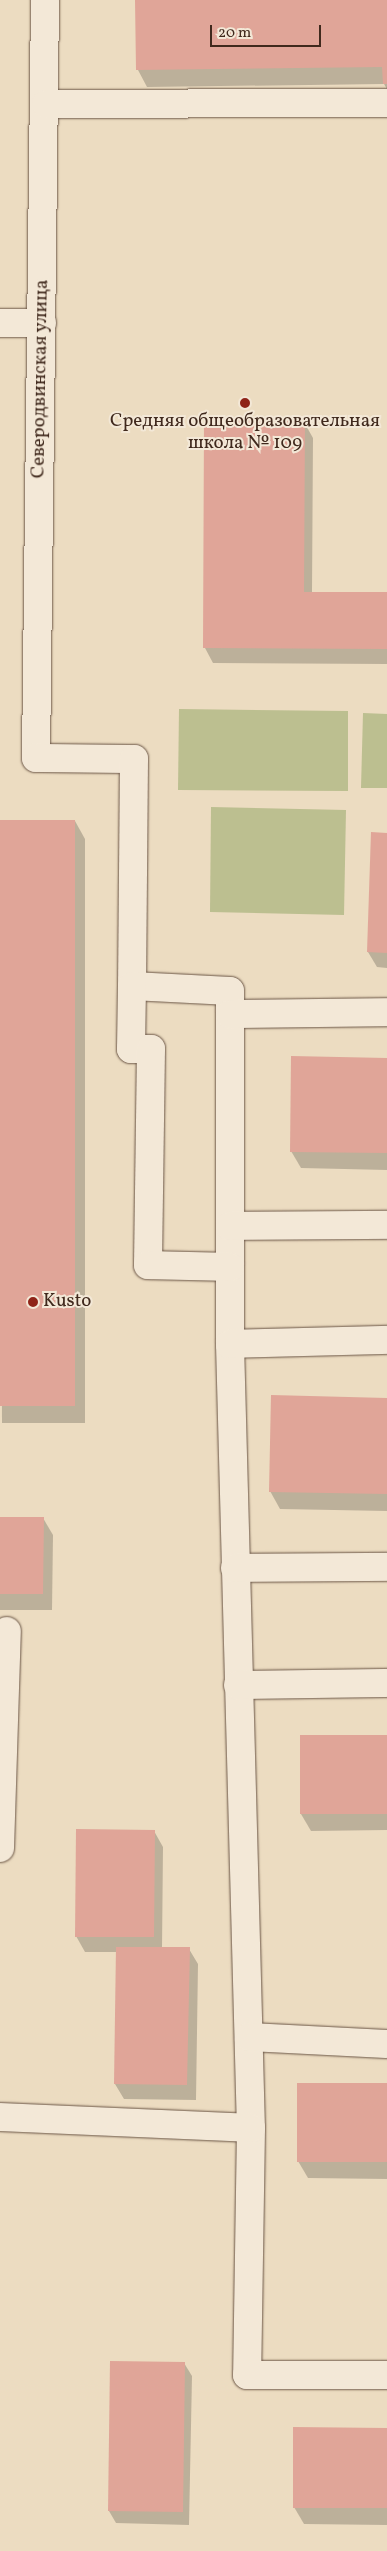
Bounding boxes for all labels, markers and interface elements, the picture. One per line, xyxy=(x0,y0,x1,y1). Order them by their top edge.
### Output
scale bar xyxy=(212,15,323,47)
text: 20 m xyxy=(218,23,251,44)
street label: Северодвинская улица xyxy=(28,279,54,479)
marker: Средняя общеобразовательная школа № 109 xyxy=(239,397,251,409)
place label: Средняя общеобразовательная школа № 109 xyxy=(110,411,380,455)
place label: Kusto xyxy=(43,1291,91,1313)
marker: Kusto xyxy=(27,1296,39,1308)

